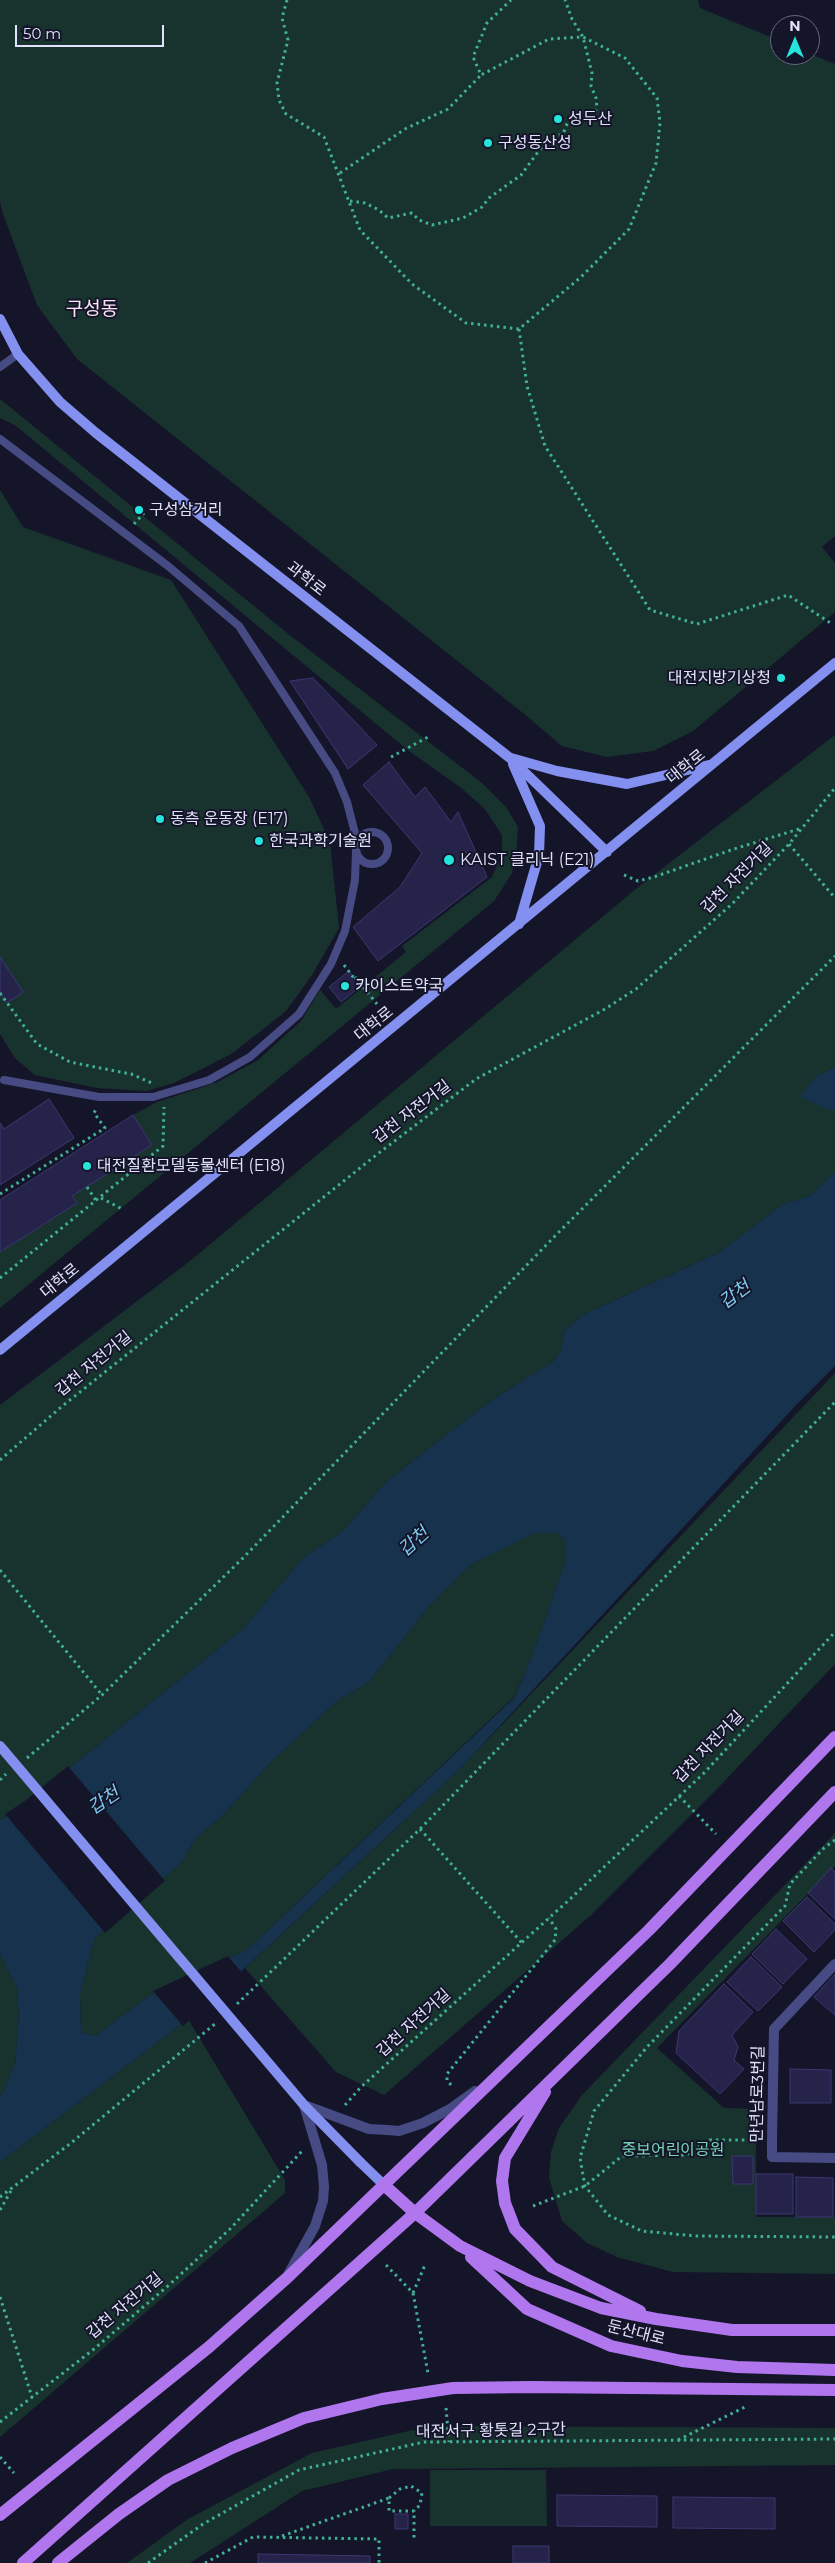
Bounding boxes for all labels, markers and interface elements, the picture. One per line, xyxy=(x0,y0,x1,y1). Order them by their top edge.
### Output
scale bar xyxy=(18,15,166,47)
north arrow xyxy=(770,15,820,65)
text: N xyxy=(789,17,801,35)
text: 50 m xyxy=(23,24,61,43)
place label: 성두산 xyxy=(568,109,612,129)
marker: 성두산 xyxy=(552,113,564,125)
place label: 구성동산성 xyxy=(498,133,572,153)
marker: 구성동산성 xyxy=(482,137,494,149)
district label: 구성동 xyxy=(66,298,118,320)
place label: 구성삼거리 xyxy=(149,500,223,520)
marker: 구성삼거리 xyxy=(133,504,145,516)
street label: 과학로 xyxy=(283,558,329,600)
place label: 대전지방기상청 xyxy=(668,668,771,688)
marker: 대전지방기상청 xyxy=(775,672,787,684)
street label: 대학로 xyxy=(663,746,709,788)
place label: 동측 운동장 (E17) xyxy=(170,809,288,829)
marker: 동측 운동장 (E17) xyxy=(154,813,166,825)
place label: 한국과학기술원 xyxy=(269,831,372,851)
marker: 한국과학기술원 xyxy=(253,835,265,847)
street label: 갑천 자전거길 xyxy=(698,839,776,917)
place label: KAIST 클리닉 (E21) xyxy=(460,850,595,870)
marker: KAIST 클리닉 (E21) xyxy=(442,853,456,867)
place label: 카이스트약국 xyxy=(355,976,443,996)
marker: 카이스트약국 xyxy=(339,980,351,992)
street label: 대학로 xyxy=(351,1003,397,1045)
street label: 갑천 자전거길 xyxy=(369,1076,455,1148)
place label: 대전질환모델동물센터 (E18) xyxy=(97,1156,286,1176)
marker: 대전질환모델동물센터 (E18) xyxy=(81,1160,93,1172)
street label: 대학로 xyxy=(37,1260,83,1302)
water label: 갑천 xyxy=(715,1276,755,1314)
street label: 갑천 자전거길 xyxy=(52,1327,136,1401)
water label: 갑천 xyxy=(394,1523,434,1561)
street label: 갑천 자전거길 xyxy=(670,1707,748,1787)
water label: 갑천 xyxy=(84,1783,124,1819)
street label: 갑천 자전거길 xyxy=(373,1985,455,2061)
street label: 만년남로3번길 xyxy=(748,2045,768,2143)
park label: 중보어린이공원 xyxy=(621,2140,725,2160)
street label: 갑천 자전거길 xyxy=(83,2269,167,2343)
street label: 둔산대로 xyxy=(605,2317,667,2349)
street label: 대전서구 황톳길 2구간 xyxy=(416,2420,566,2442)

